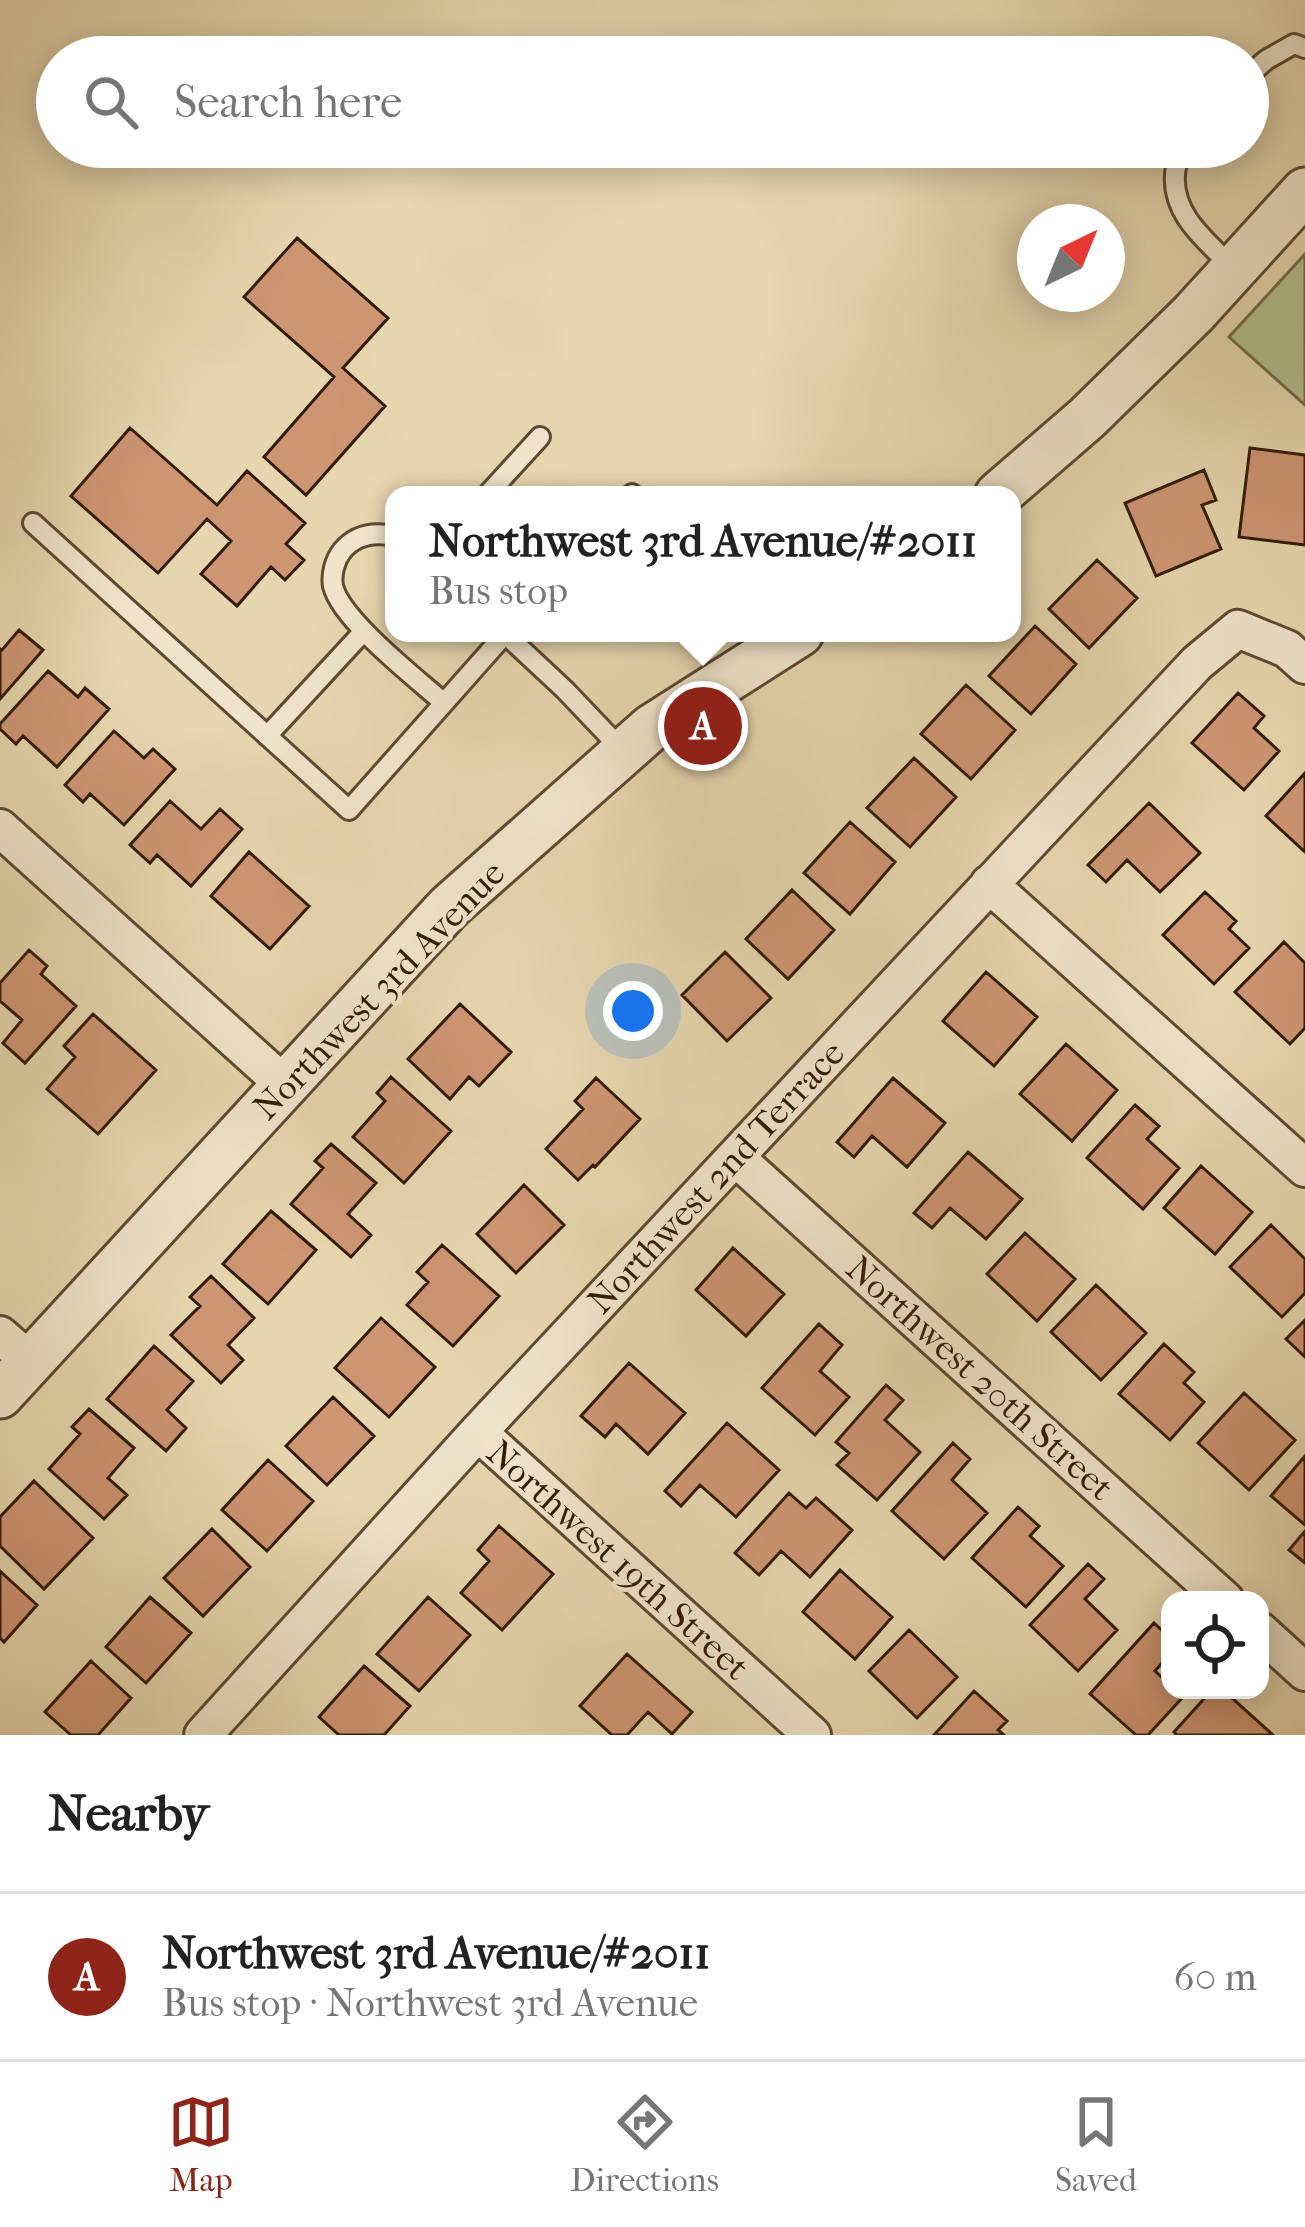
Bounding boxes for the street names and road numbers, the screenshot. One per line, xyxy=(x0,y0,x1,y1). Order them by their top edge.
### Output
street label: Northwest 3rd Avenue xyxy=(245,852,513,1128)
street label: Northwest 2nd Terrace xyxy=(579,1032,853,1322)
street label: Northwest 20th Street xyxy=(838,1247,1122,1509)
street label: Northwest 19th Street xyxy=(478,1431,758,1689)

